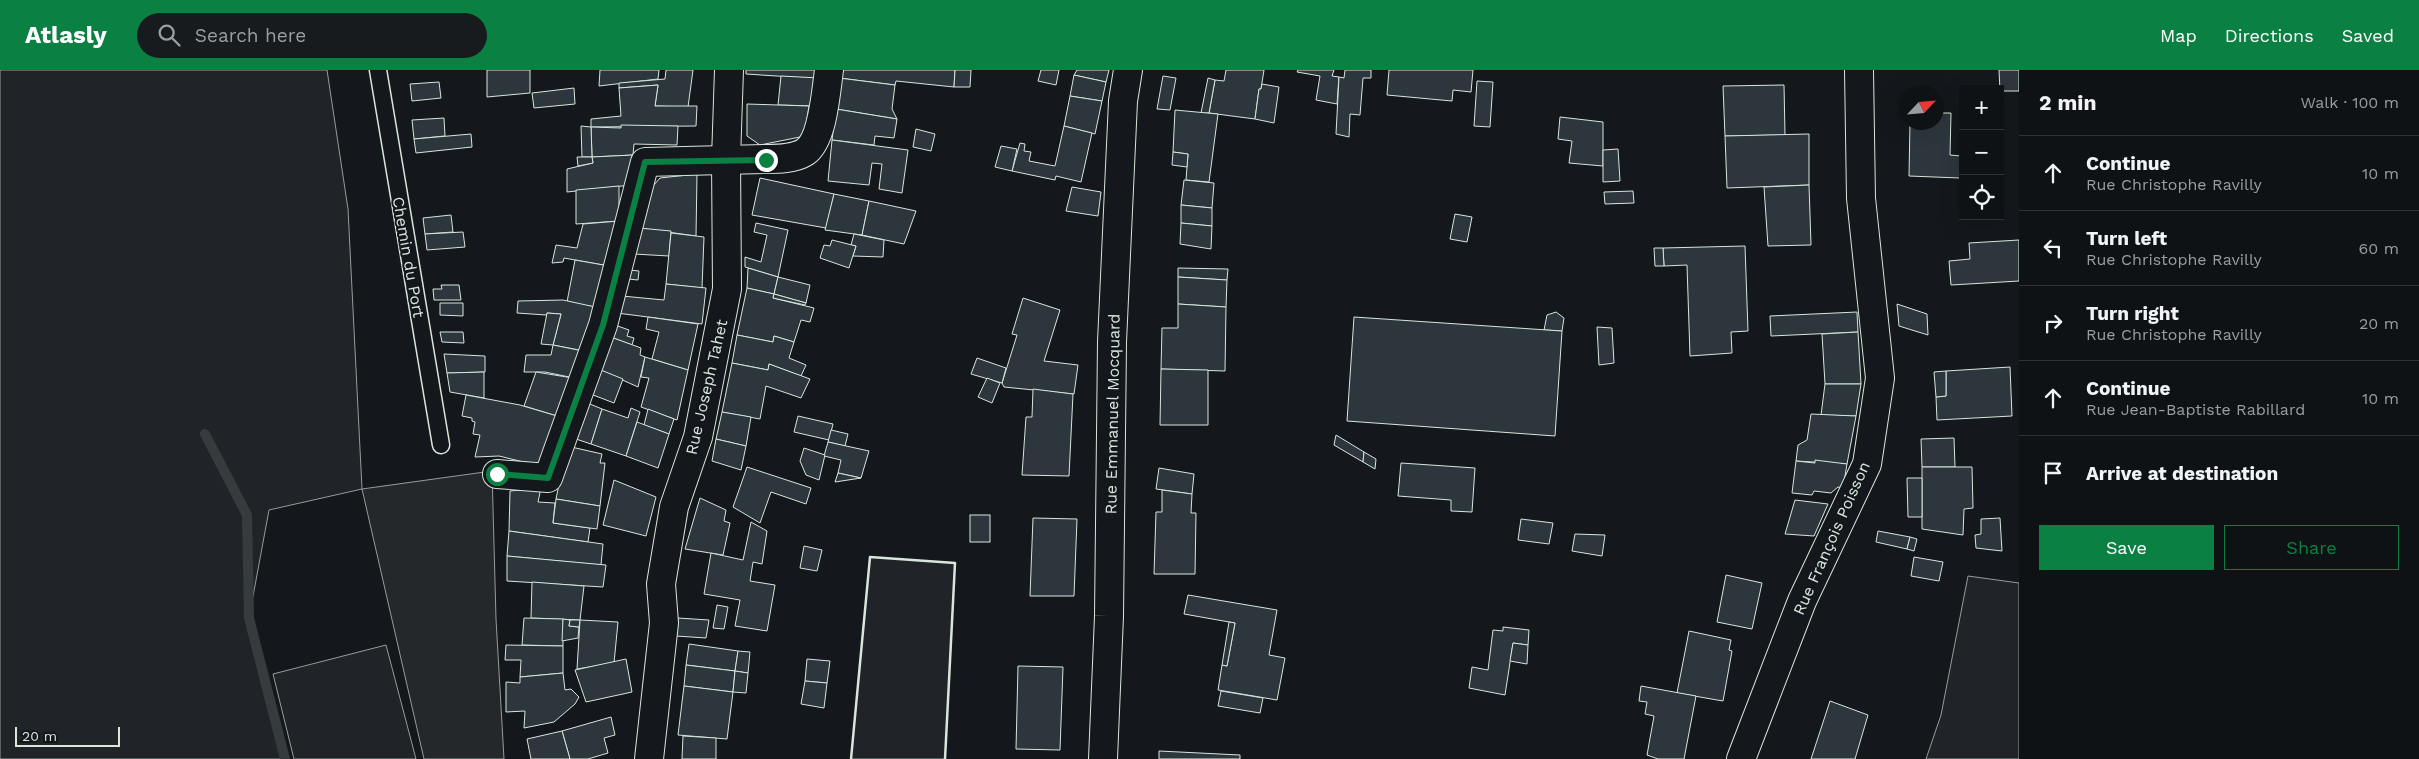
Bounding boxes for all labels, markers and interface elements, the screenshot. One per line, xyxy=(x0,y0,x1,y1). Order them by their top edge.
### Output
search box xyxy=(137,13,487,58)
text: Atlasly xyxy=(25,21,107,49)
icon: search xyxy=(155,21,183,49)
text: Search here xyxy=(195,24,306,47)
text: Map xyxy=(2160,25,2197,46)
text: Directions xyxy=(2225,25,2314,46)
text: Saved xyxy=(2342,25,2394,46)
north arrow xyxy=(1899,85,1944,130)
map controls xyxy=(1959,85,2004,220)
button: + xyxy=(1959,85,2004,130)
text: 2 min xyxy=(2039,90,2096,115)
text: Walk · 100 m xyxy=(2301,93,2399,112)
button: − xyxy=(1959,130,2004,175)
route end xyxy=(755,149,778,172)
text: Continue xyxy=(2086,152,2170,175)
icon: ahead xyxy=(2039,159,2067,187)
text: 10 m xyxy=(2362,164,2399,183)
button: locate xyxy=(1959,175,2004,220)
text: Rue Christophe Ravilly xyxy=(2086,175,2262,194)
street label: Chemin du Port xyxy=(389,195,429,319)
text: Turn left xyxy=(2086,227,2167,250)
icon: left xyxy=(2039,234,2067,262)
text: 60 m xyxy=(2359,239,2399,258)
text: Rue Christophe Ravilly xyxy=(2086,250,2262,269)
text: Turn right xyxy=(2086,302,2179,325)
icon: right xyxy=(2039,309,2067,337)
street label: Rue Emmanuel Mocquard xyxy=(1101,313,1124,515)
text: 20 m xyxy=(2359,314,2399,333)
street label: Rue Joseph Tahet xyxy=(682,317,731,457)
text: Rue Christophe Ravilly xyxy=(2086,325,2262,344)
text: Continue xyxy=(2086,377,2170,400)
icon: ahead xyxy=(2039,384,2067,412)
text: 10 m xyxy=(2362,389,2399,408)
text: Rue Jean-Baptiste Rabillard xyxy=(2086,400,2305,419)
street label: Rue François Poisson xyxy=(1789,459,1874,618)
icon: arrive xyxy=(2039,459,2067,487)
text: Arrive at destination xyxy=(2086,462,2278,485)
route start xyxy=(486,463,509,486)
button: Save xyxy=(2039,525,2214,570)
button: Share xyxy=(2224,525,2399,570)
scale bar xyxy=(15,724,120,747)
text: 20 m xyxy=(22,728,57,744)

